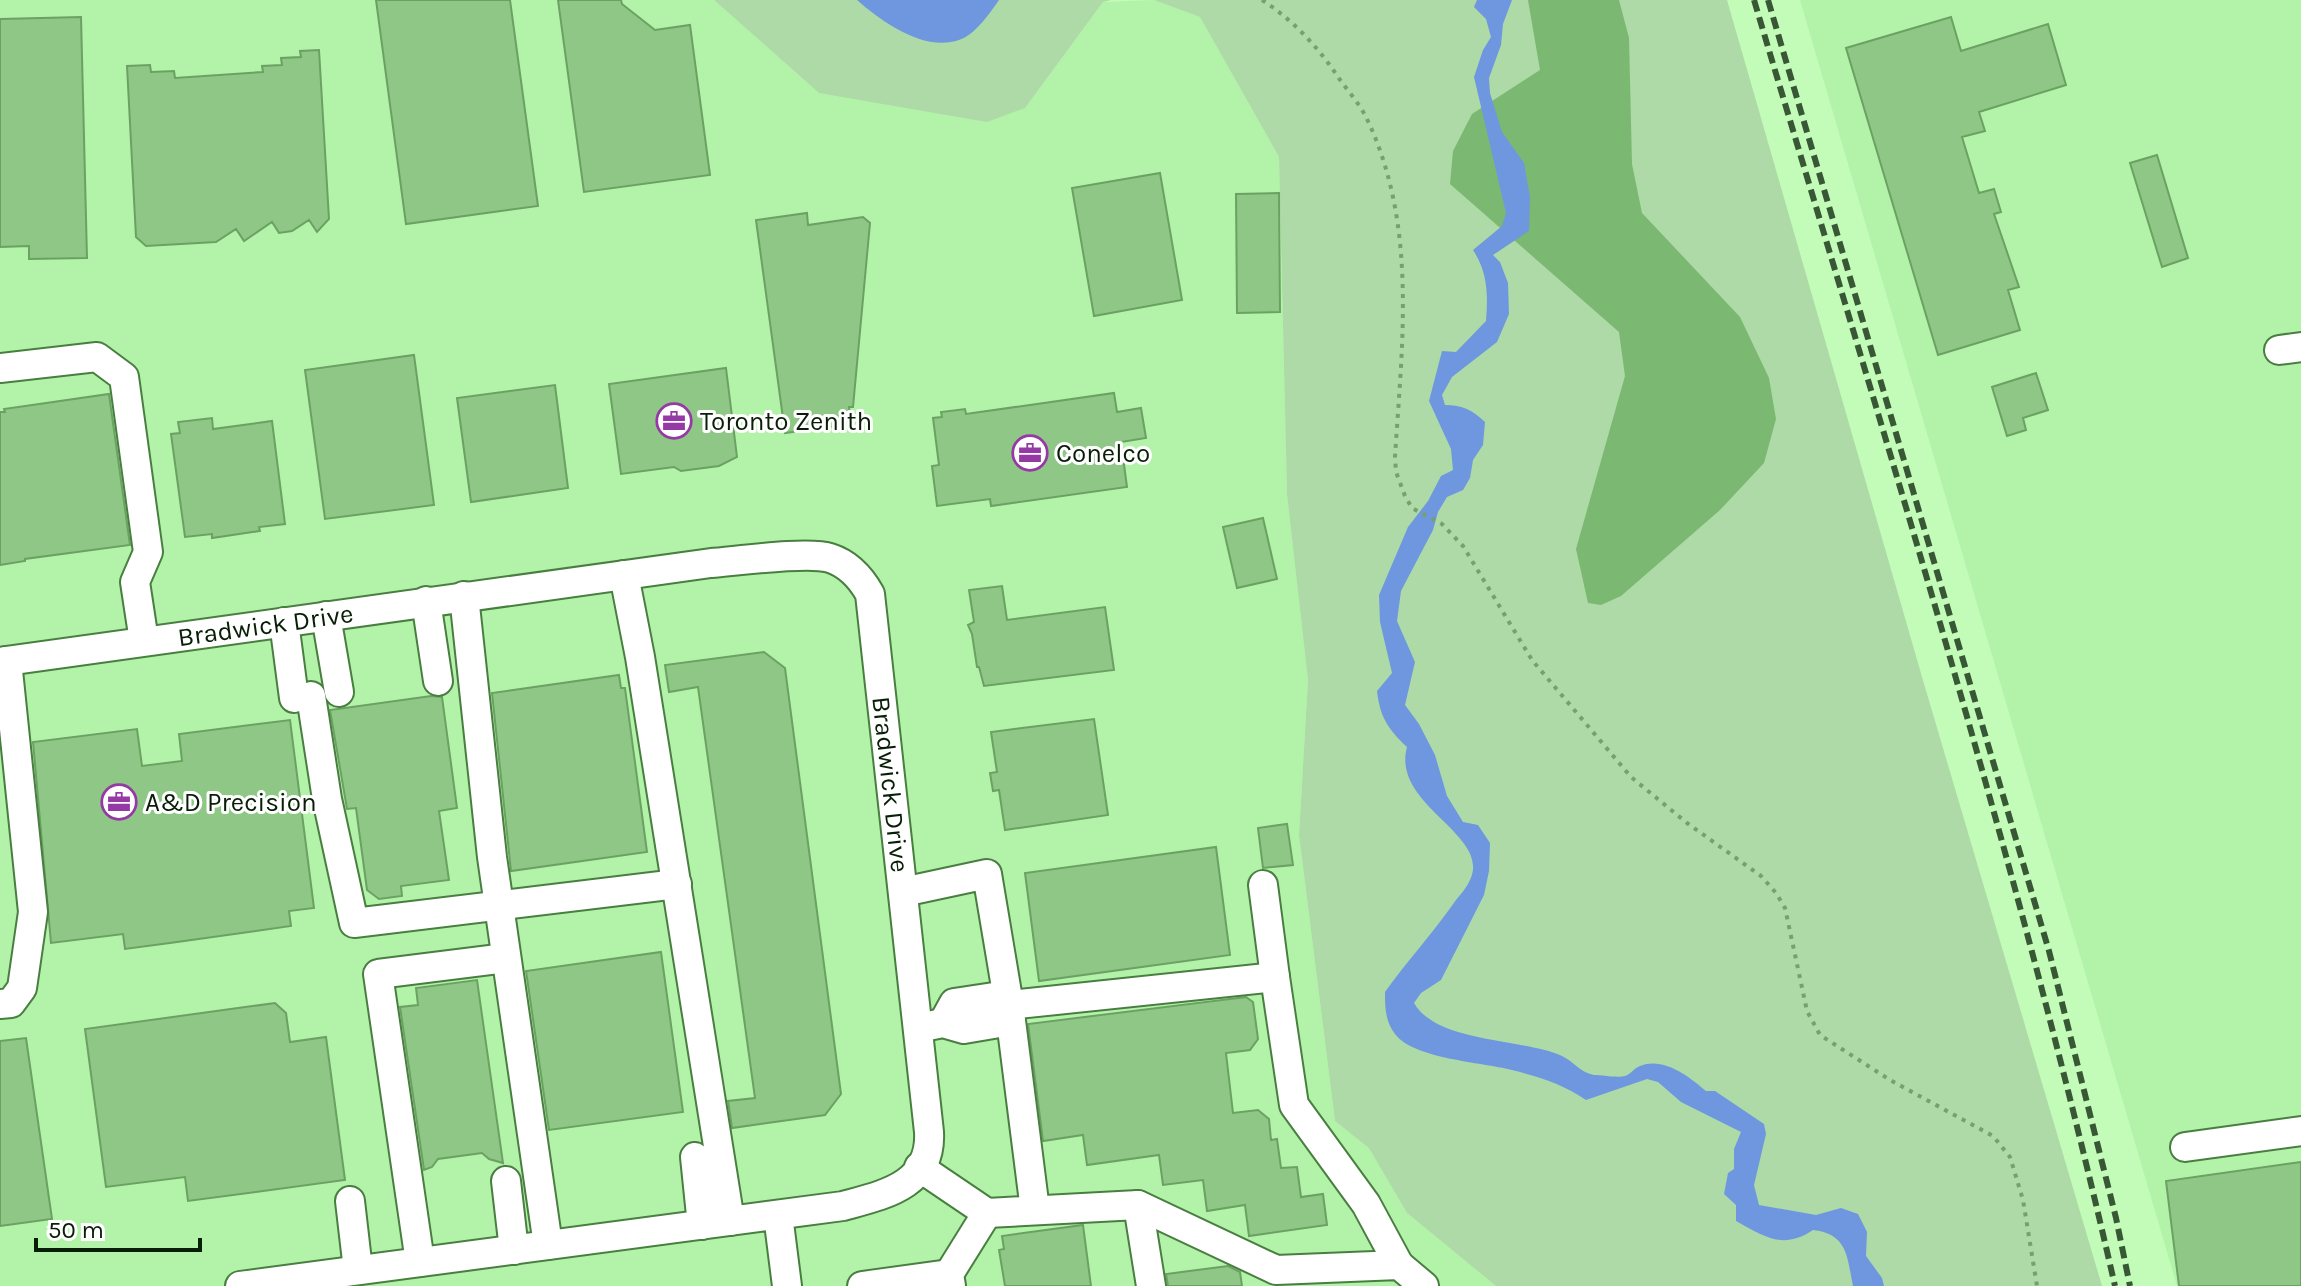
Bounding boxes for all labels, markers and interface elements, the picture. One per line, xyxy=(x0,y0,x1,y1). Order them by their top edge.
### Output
office icon: Toronto Zenith xyxy=(655,402,693,440)
place label: Toronto Zenith xyxy=(700,406,872,437)
office icon: Conelco xyxy=(1011,434,1049,472)
place label: Conelco xyxy=(1056,438,1150,469)
street label: Bradwick Drive xyxy=(176,597,355,653)
street label: Bradwick Drive xyxy=(866,695,916,874)
office icon: A&D Precision xyxy=(100,783,138,821)
place label: A&D Precision xyxy=(145,787,317,818)
scale bar xyxy=(36,1202,200,1252)
text: 50 m xyxy=(48,1216,104,1244)

